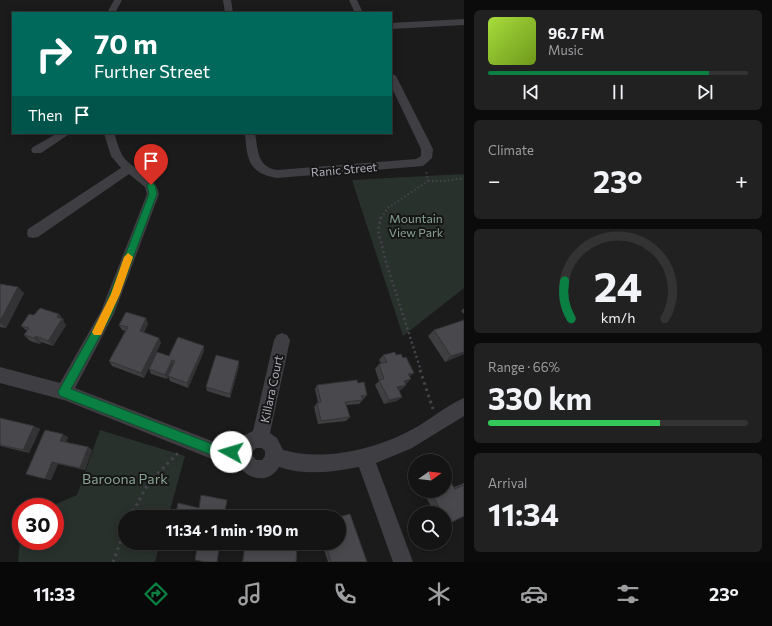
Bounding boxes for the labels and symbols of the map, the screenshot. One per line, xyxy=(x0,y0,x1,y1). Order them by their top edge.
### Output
pin xyxy=(134,144,168,185)
street label: Ranic Street xyxy=(310,159,378,179)
park label: Mountain View Park xyxy=(389,211,444,239)
street label: Killara Court xyxy=(257,354,285,424)
position arrow xyxy=(210,431,252,473)
north arrow xyxy=(408,454,452,498)
park label: Baroona Park xyxy=(82,470,168,487)
speed limit sign: 30 xyxy=(12,498,64,550)

